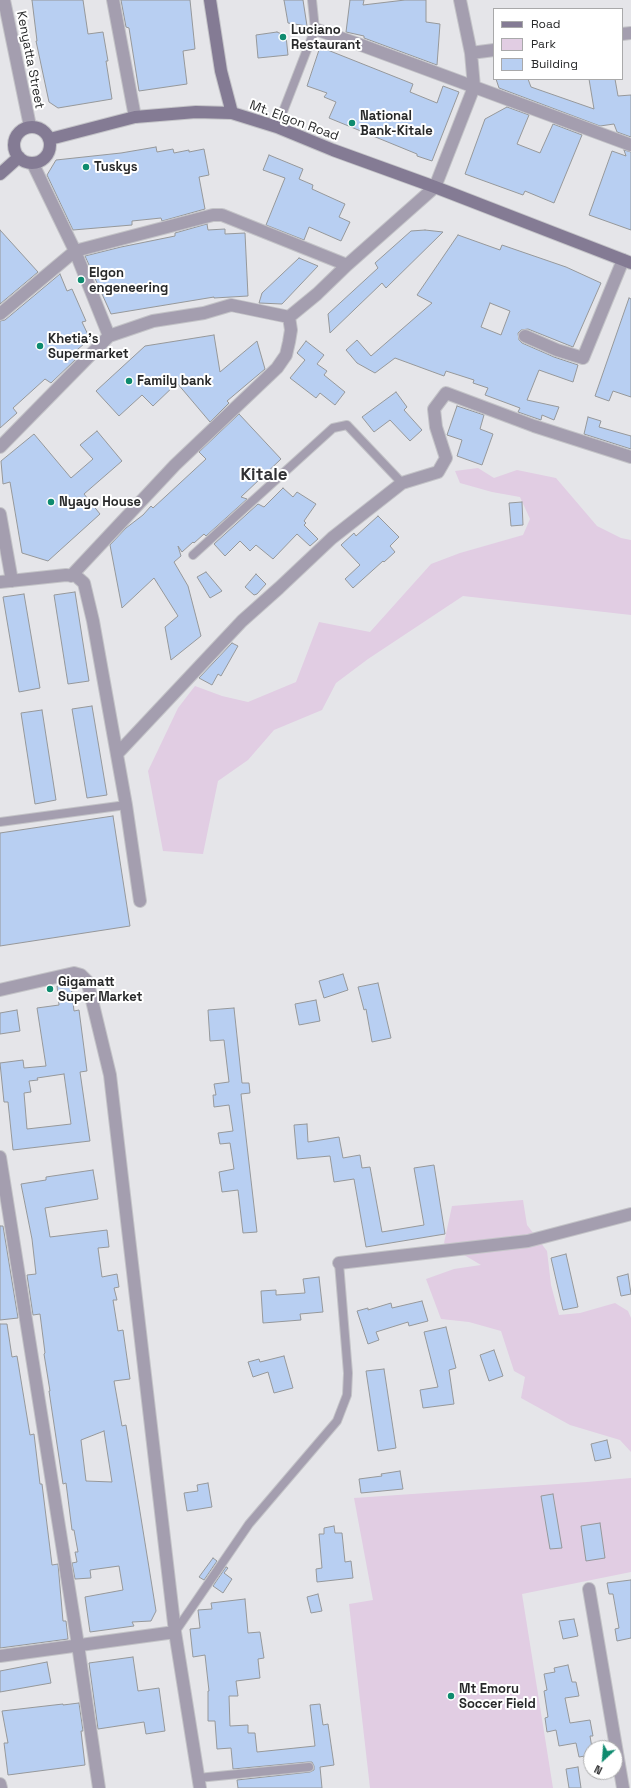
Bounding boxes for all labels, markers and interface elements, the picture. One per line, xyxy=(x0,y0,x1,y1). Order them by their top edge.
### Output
legend xyxy=(493,8,623,80)
street label: Kenyatta Street xyxy=(13,10,47,110)
text: Road xyxy=(531,16,560,32)
place label: Luciano Restaurant xyxy=(291,22,361,53)
marker: Luciano Restaurant xyxy=(278,32,288,42)
text: Park xyxy=(531,36,556,52)
text: Building xyxy=(531,56,578,72)
street label: Mt. Elgon Road xyxy=(247,98,341,144)
place label: National Bank-Kitale xyxy=(360,108,433,139)
marker: National Bank-Kitale xyxy=(347,118,357,128)
place label: Tuskys xyxy=(94,159,138,175)
marker: Tuskys xyxy=(81,162,91,172)
place label: Elgon engeneering xyxy=(89,265,168,296)
marker: Elgon engeneering xyxy=(76,275,86,285)
place label: Khetia's Supermarket xyxy=(48,331,129,362)
marker: Khetia's Supermarket xyxy=(35,341,45,351)
place label: Family bank xyxy=(137,373,212,389)
marker: Family bank xyxy=(124,376,134,386)
district label: Kitale xyxy=(240,465,288,485)
place label: Nyayo House xyxy=(59,494,141,510)
marker: Nyayo House xyxy=(46,497,56,507)
place label: Gigamatt Super Market xyxy=(58,974,142,1005)
marker: Gigamatt Super Market xyxy=(45,984,55,994)
place label: Mt Emoru Soccer Field xyxy=(459,1681,536,1712)
marker: Mt Emoru Soccer Field xyxy=(446,1691,456,1701)
north arrow xyxy=(583,1740,623,1780)
text: N xyxy=(592,1762,605,1778)

